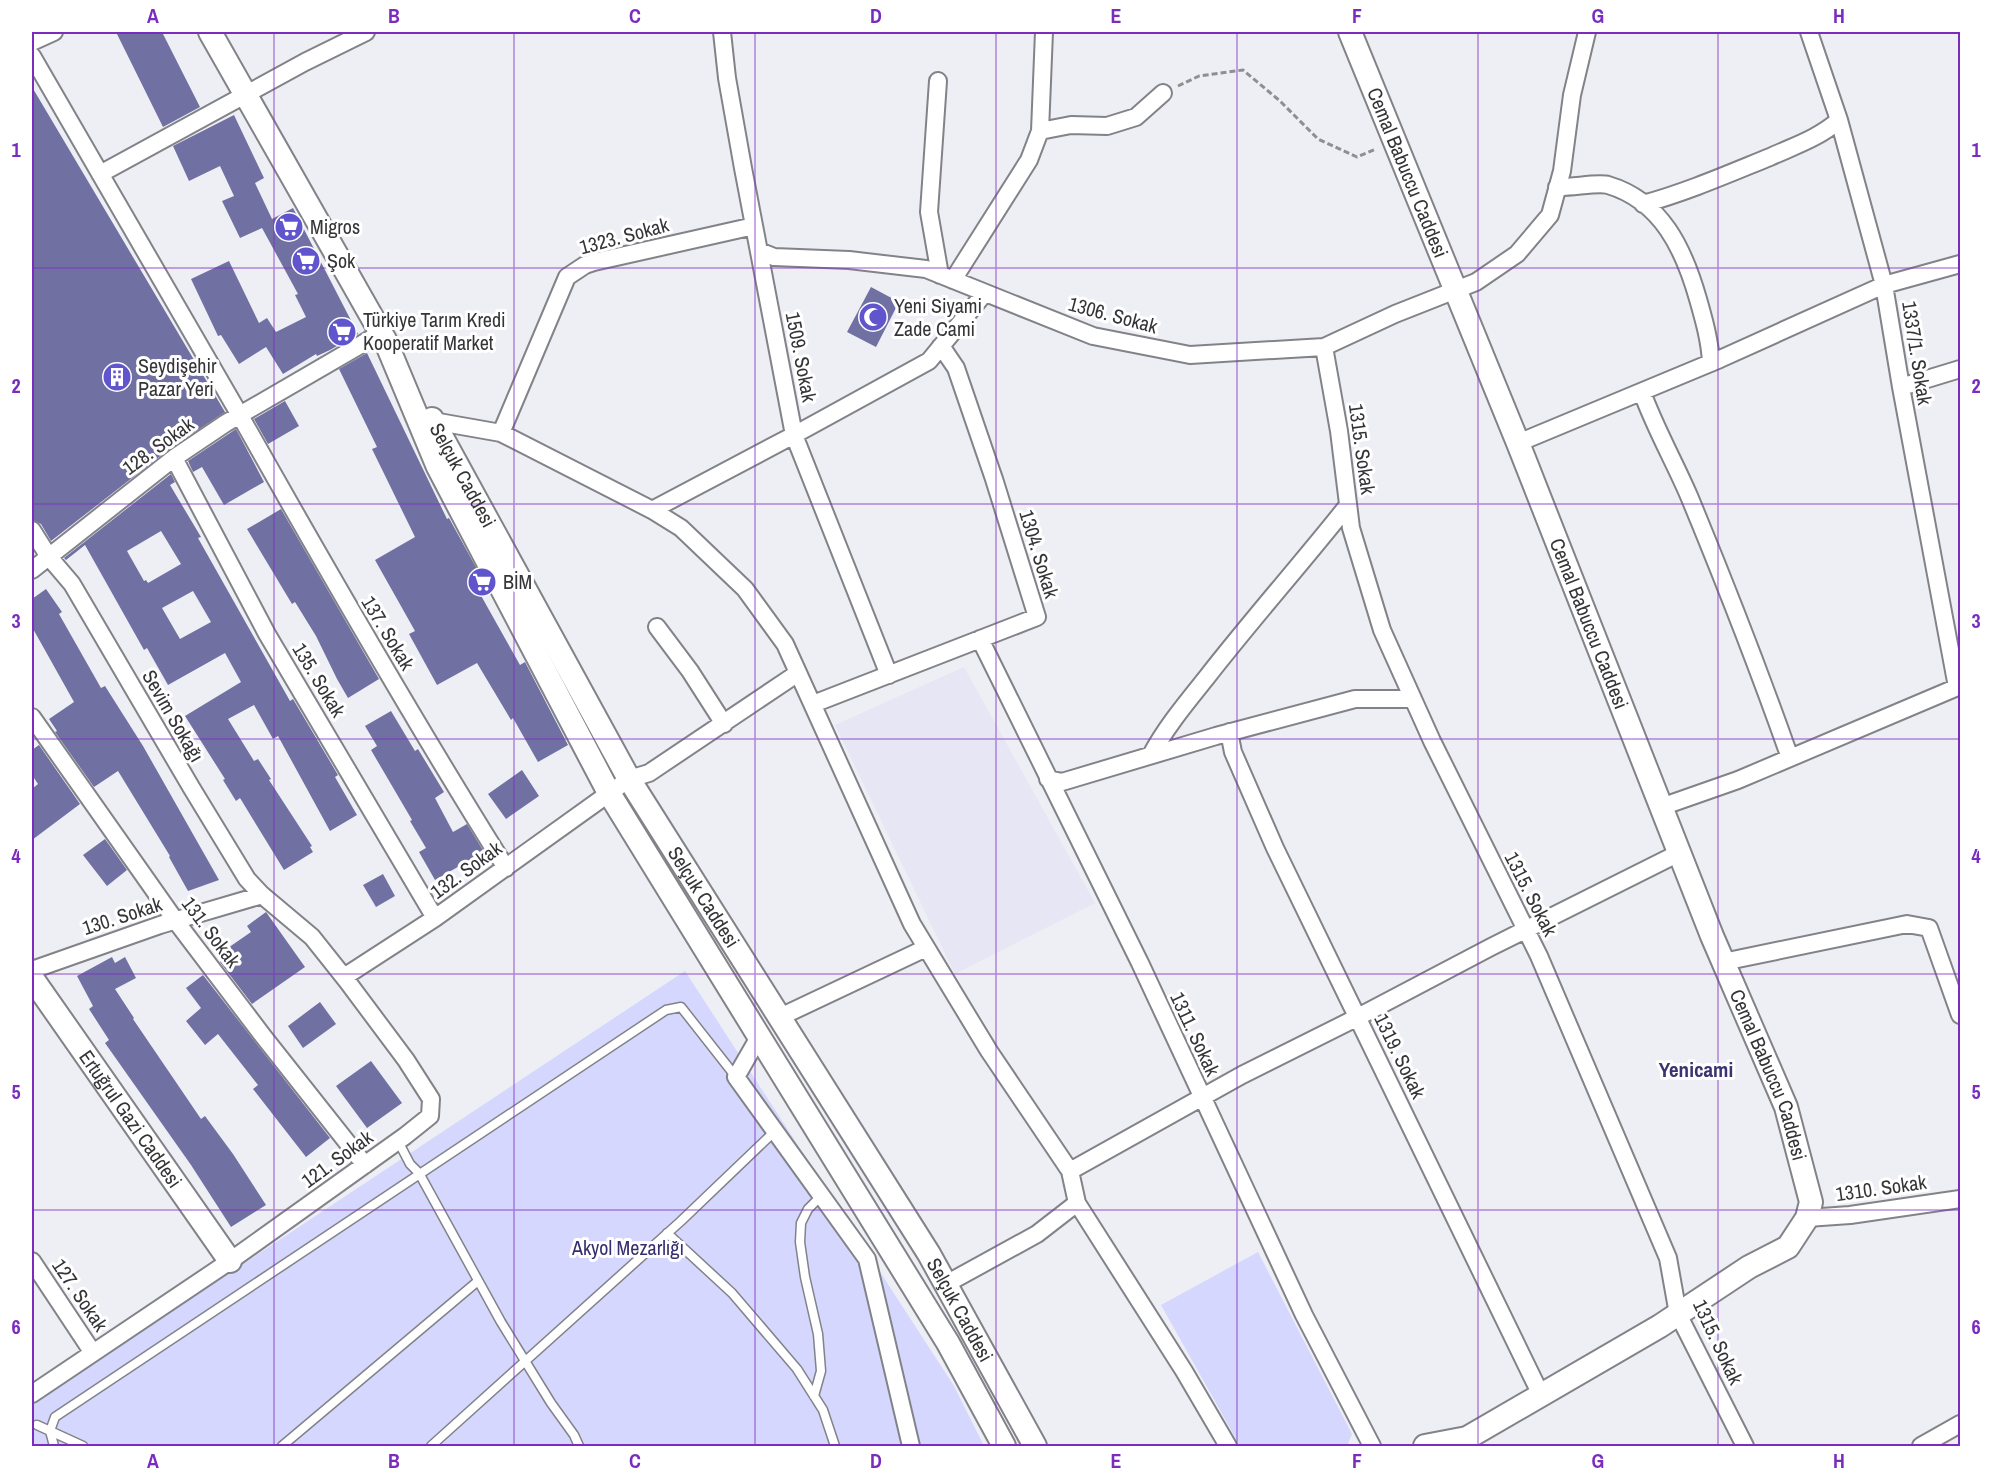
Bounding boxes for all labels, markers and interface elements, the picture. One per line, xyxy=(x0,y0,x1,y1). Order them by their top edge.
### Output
text: A xyxy=(147,2,159,29)
text: B xyxy=(388,2,400,29)
text: C xyxy=(629,2,641,29)
text: D xyxy=(870,2,882,29)
text: E xyxy=(1111,2,1122,29)
text: F xyxy=(1352,2,1362,29)
text: G xyxy=(1592,2,1604,29)
text: H xyxy=(1833,2,1845,29)
street label: Cemal Babuccu Caddesi xyxy=(1361,83,1455,262)
text: 1 xyxy=(11,136,21,163)
text: 1 xyxy=(1971,136,1981,163)
street label: 1323. Sokak xyxy=(576,210,672,260)
supermarket icon: Migros xyxy=(273,211,305,243)
place label: Migros xyxy=(310,213,360,240)
supermarket icon: Şok xyxy=(290,245,322,277)
place label: Şok xyxy=(327,247,356,274)
street label: 1306. Sokak xyxy=(1066,290,1161,340)
place label: Yeni Siyami Zade Cami xyxy=(894,292,982,342)
street label: 1337/1. Sokak xyxy=(1896,299,1939,408)
mosque icon: Yeni Siyami Zade Cami xyxy=(857,301,889,333)
place label: Türkiye Tarım Kredi Kooperatif Market xyxy=(363,306,506,356)
street label: 1509. Sokak xyxy=(780,310,824,405)
supermarket icon: Türkiye Tarım Kredi Kooperatif Market xyxy=(326,316,358,348)
place label: Seydişehir Pazar Yeri xyxy=(138,352,217,402)
building icon: Seydişehir Pazar Yeri xyxy=(101,361,133,393)
text: 2 xyxy=(11,372,21,399)
text: 2 xyxy=(1971,372,1981,399)
street label: 1315. Sokak xyxy=(1343,402,1382,497)
street label: 128. Sokak xyxy=(117,410,199,481)
street label: Selçuk Caddesi xyxy=(424,418,503,532)
street label: 1304. Sokak xyxy=(1013,506,1066,602)
street label: Cemal Babuccu Caddesi xyxy=(1544,534,1635,713)
supermarket icon: BİM xyxy=(466,566,498,598)
place label: BİM xyxy=(503,568,532,595)
street label: 137. Sokak xyxy=(356,591,422,676)
text: 3 xyxy=(11,607,21,634)
text: 3 xyxy=(1971,607,1981,634)
street label: 135. Sokak xyxy=(287,638,353,723)
street label: Sevim Sokağı xyxy=(136,665,211,767)
street label: 132. Sokak xyxy=(425,834,507,905)
street label: Selçuk Caddesi xyxy=(662,841,746,953)
text: 4 xyxy=(11,842,21,869)
text: 4 xyxy=(1971,842,1981,869)
street label: 1315. Sokak xyxy=(1499,847,1565,941)
street label: 130. Sokak xyxy=(79,890,166,941)
street label: 131. Sokak xyxy=(176,891,247,973)
street label: Cemal Babuccu Caddesi xyxy=(1724,985,1813,1163)
street label: 1311. Sokak xyxy=(1164,987,1227,1081)
street label: 1319. Sokak xyxy=(1368,1009,1433,1103)
street label: Ertuğrul Gazi Caddesi xyxy=(73,1044,189,1193)
district label: Yenicami xyxy=(1659,1055,1733,1084)
text: 5 xyxy=(11,1078,21,1105)
text: 5 xyxy=(1971,1078,1981,1105)
street label: 121. Sokak xyxy=(296,1123,378,1194)
street label: 1310. Sokak xyxy=(1834,1168,1929,1207)
park label: Akyol Mezarlığı xyxy=(571,1234,684,1261)
street label: 127. Sokak xyxy=(46,1253,115,1337)
street label: Selçuk Caddesi xyxy=(921,1253,1000,1366)
street label: 1315. Sokak xyxy=(1687,1295,1750,1390)
text: 6 xyxy=(11,1313,21,1340)
text: 6 xyxy=(1971,1313,1981,1340)
text: A xyxy=(147,1447,159,1474)
text: B xyxy=(388,1447,400,1474)
text: C xyxy=(629,1447,641,1474)
text: D xyxy=(870,1447,882,1474)
text: E xyxy=(1111,1447,1122,1474)
text: F xyxy=(1352,1447,1362,1474)
text: G xyxy=(1592,1447,1604,1474)
text: H xyxy=(1833,1447,1845,1474)

